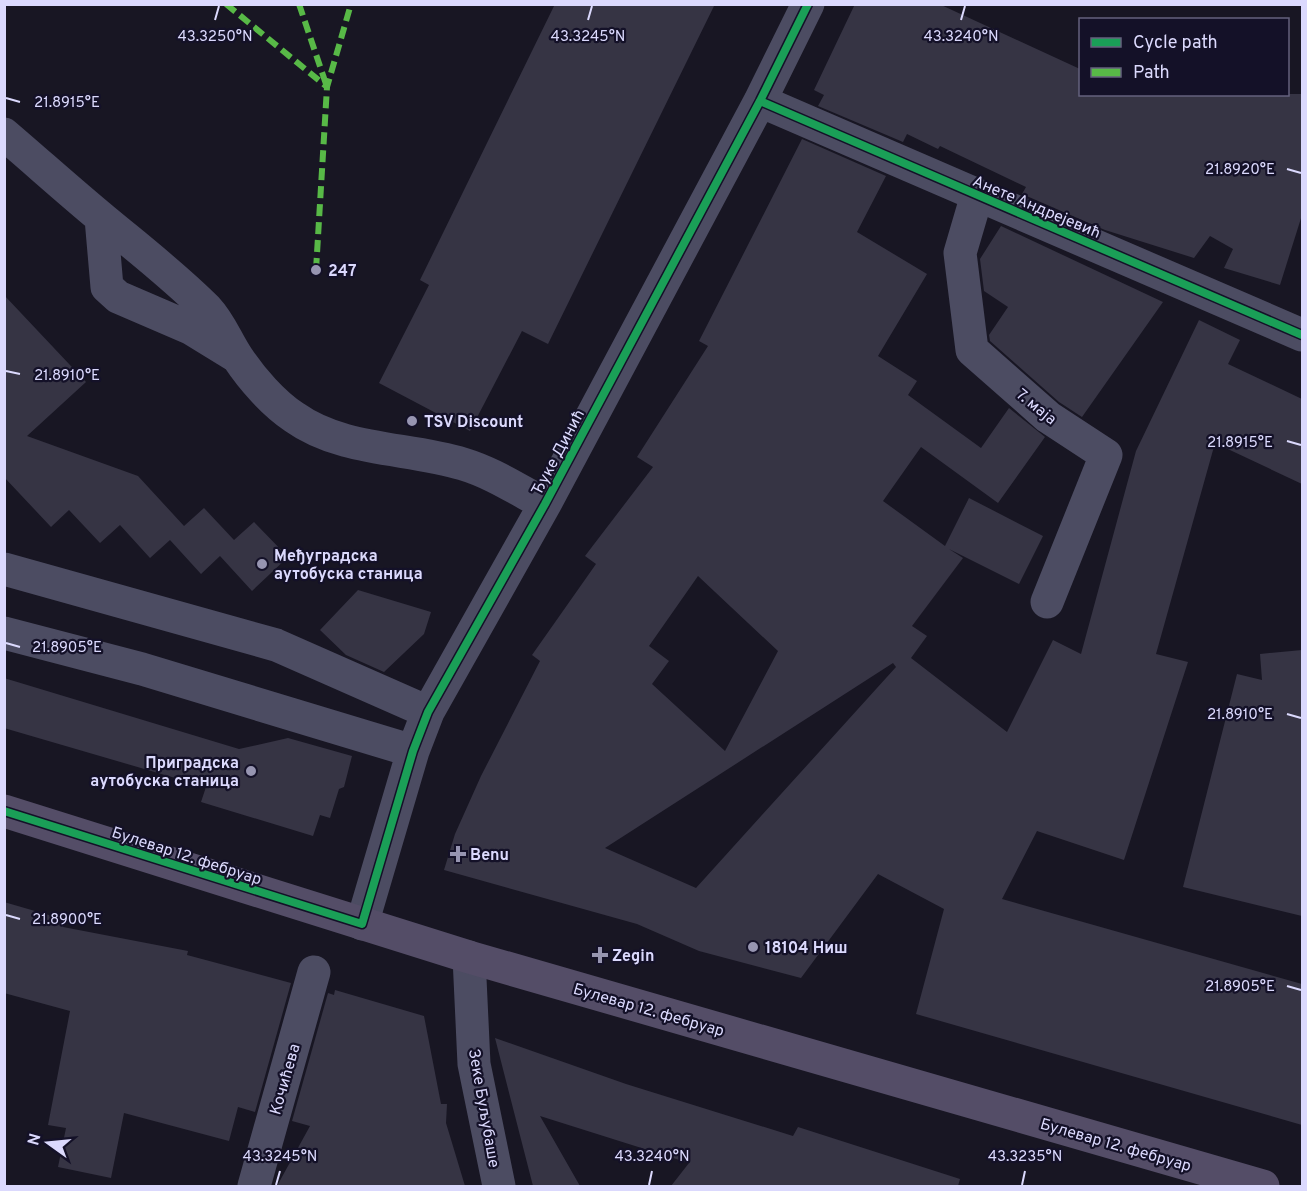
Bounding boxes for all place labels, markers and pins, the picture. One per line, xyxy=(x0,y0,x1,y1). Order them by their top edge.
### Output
place label: 247 xyxy=(328,262,357,282)
marker: 247 xyxy=(309,263,323,277)
place label: TSV Discount xyxy=(424,413,523,433)
marker: TSV Discount xyxy=(405,414,419,428)
place label: Међуградска аутобуска станица xyxy=(274,547,423,585)
marker: Међуградска аутобуска станица xyxy=(255,557,269,571)
place label: Приградска аутобуска станица xyxy=(90,754,239,792)
marker: Приградска аутобуска станица xyxy=(244,764,258,778)
place label: Benu xyxy=(470,846,509,866)
marker: Benu xyxy=(451,847,465,861)
place label: 18104 Ниш xyxy=(765,939,848,959)
marker: 18104 Ниш xyxy=(746,940,760,954)
place label: Zegin xyxy=(612,947,654,967)
marker: Zegin xyxy=(593,948,607,962)

